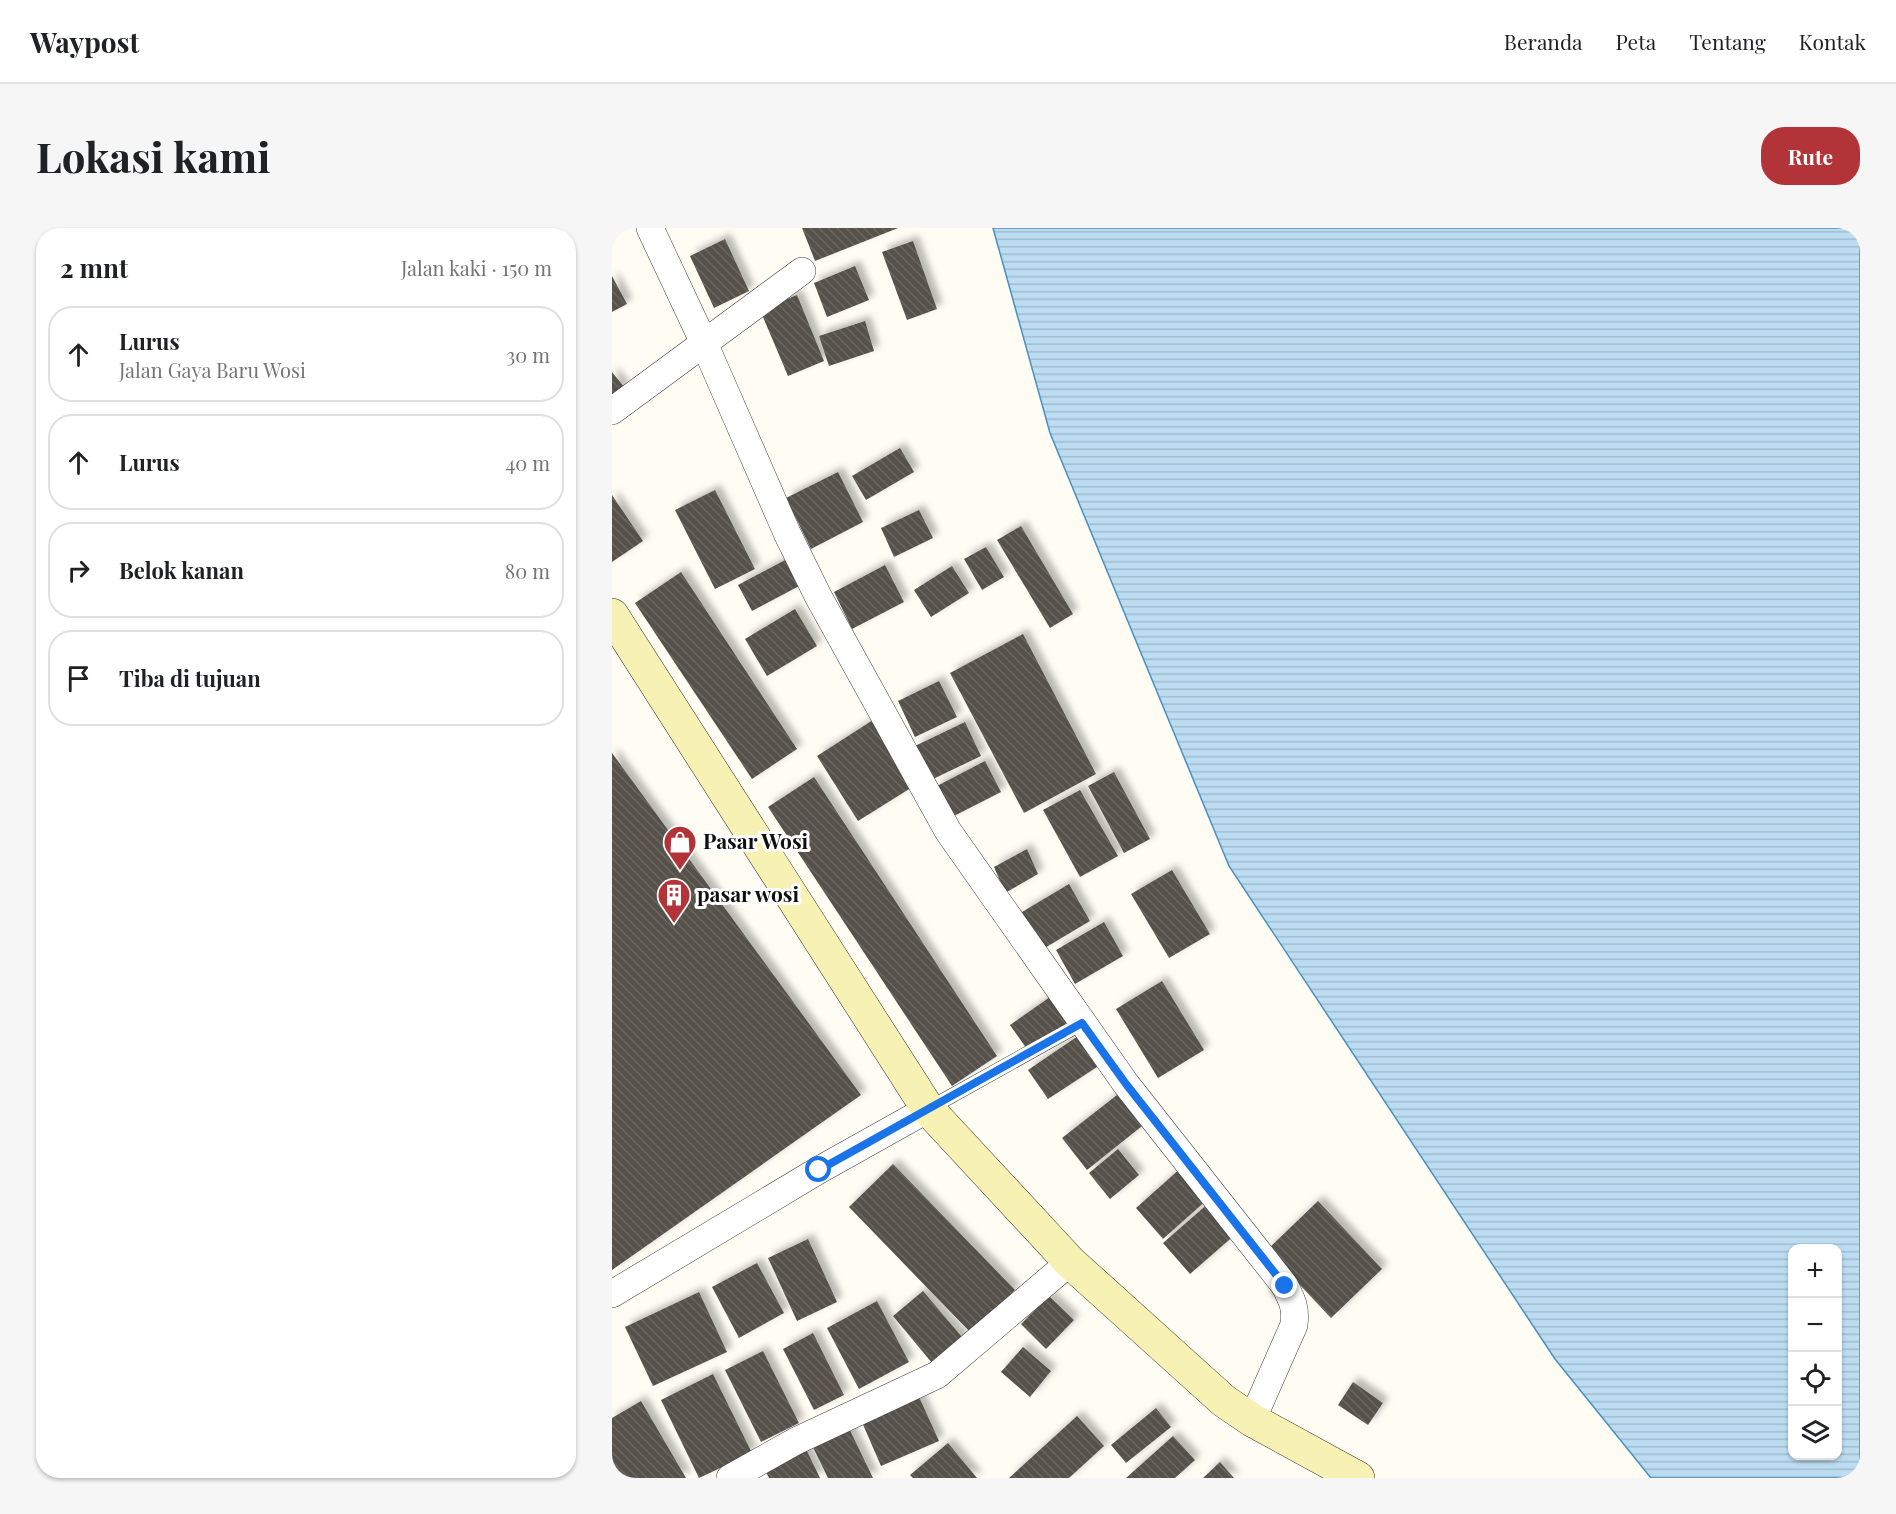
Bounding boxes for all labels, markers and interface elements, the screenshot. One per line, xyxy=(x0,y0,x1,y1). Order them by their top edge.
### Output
text: Waypost xyxy=(30,23,139,60)
text: Beranda xyxy=(1504,27,1583,55)
text: Peta xyxy=(1616,27,1656,55)
text: Tentang xyxy=(1689,27,1766,55)
text: Kontak xyxy=(1799,27,1866,55)
button: Rute xyxy=(1761,127,1860,185)
text: Lokasi kami xyxy=(36,128,270,184)
text: 2 mnt xyxy=(60,250,128,285)
text: Jalan kaki · 150 m xyxy=(401,254,552,281)
text: Lurus xyxy=(119,326,180,356)
icon: ahead xyxy=(62,338,95,371)
text: 30 m xyxy=(506,341,550,368)
text: Jalan Gaya Baru Wosi xyxy=(119,356,306,383)
icon: ahead xyxy=(62,446,95,479)
text: Lurus xyxy=(119,447,180,477)
text: 40 m xyxy=(505,449,550,476)
icon: right xyxy=(62,554,95,587)
text: Belok kanan xyxy=(119,555,244,585)
text: 80 m xyxy=(505,557,550,584)
icon: arrive xyxy=(62,662,95,695)
text: Tiba di tujuan xyxy=(119,663,261,693)
shop icon: Pasar Wosi xyxy=(662,824,698,871)
place label: Pasar Wosi xyxy=(703,826,809,854)
building icon: pasar wosi xyxy=(656,877,692,924)
place label: pasar wosi xyxy=(697,879,799,907)
route start xyxy=(805,1156,831,1182)
map controls xyxy=(1788,1244,1842,1460)
button: + xyxy=(1788,1244,1842,1298)
route end xyxy=(1271,1272,1297,1298)
button: − xyxy=(1788,1298,1842,1352)
button: locate xyxy=(1788,1352,1842,1406)
button: layers xyxy=(1788,1406,1842,1460)

